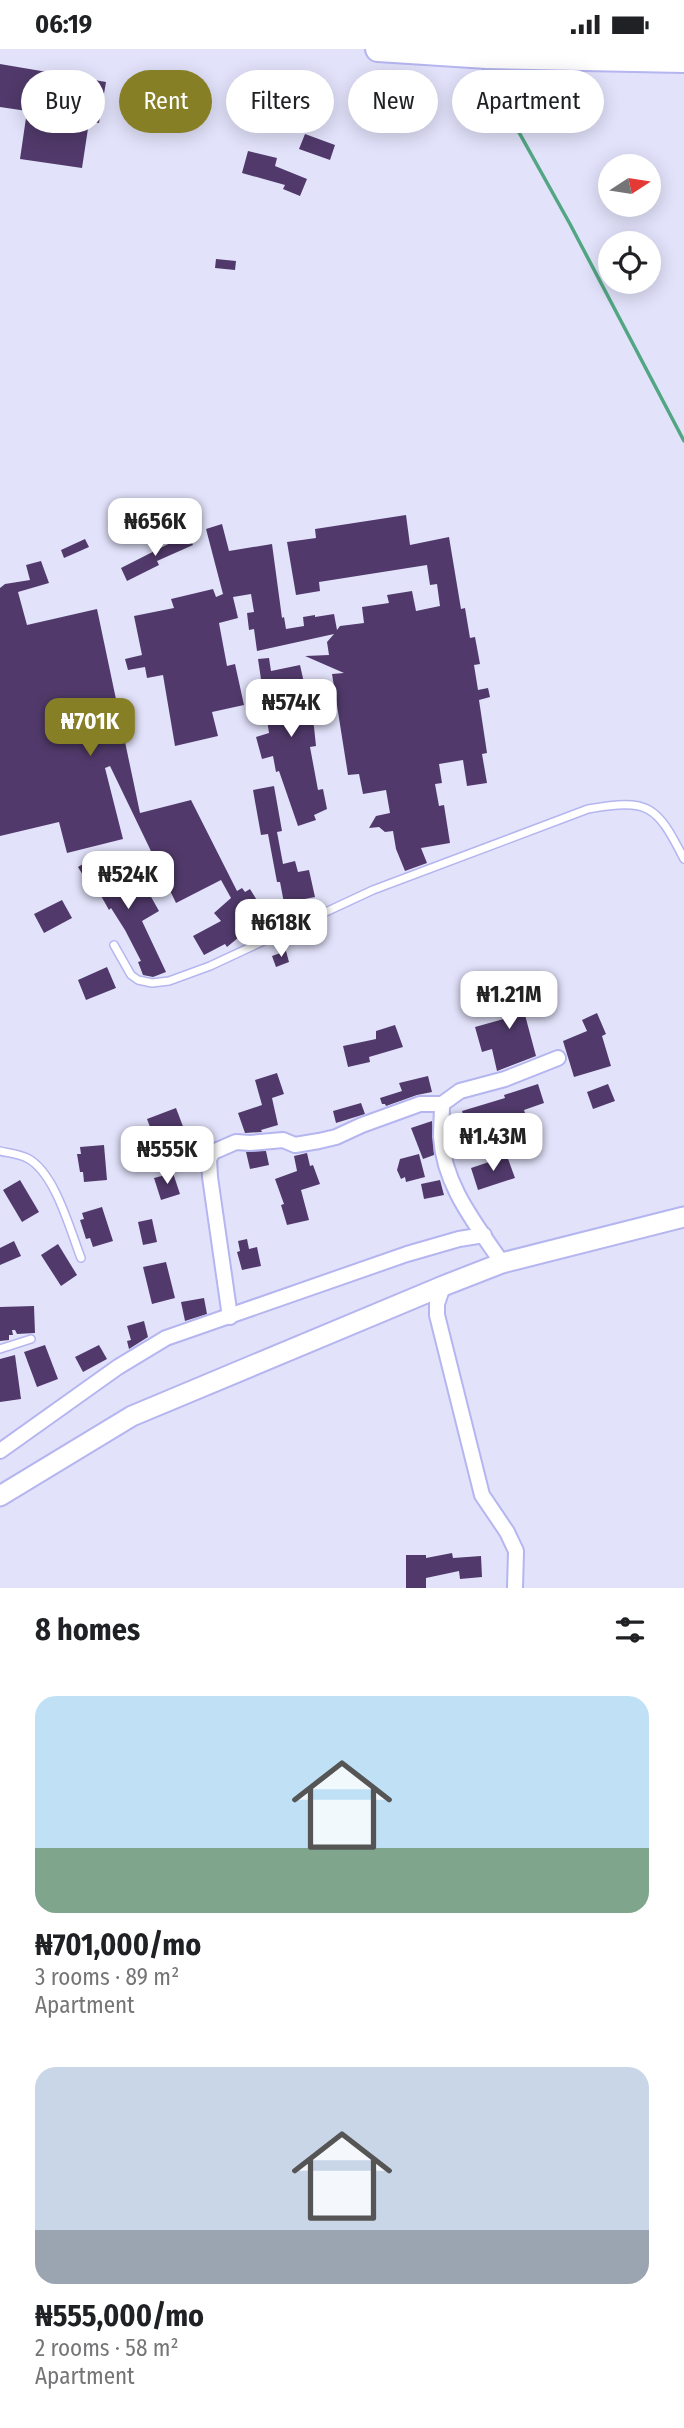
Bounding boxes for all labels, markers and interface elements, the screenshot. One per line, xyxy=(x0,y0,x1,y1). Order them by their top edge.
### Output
text: 06:19 xyxy=(35,9,92,40)
chip: Buy xyxy=(21,70,105,133)
chip: Rent xyxy=(119,70,212,133)
chip: Filters xyxy=(226,70,334,133)
chip: New xyxy=(348,70,438,133)
chip: Apartment xyxy=(452,70,604,133)
north arrow xyxy=(598,154,662,217)
map controls xyxy=(598,154,661,294)
button: locate xyxy=(598,231,661,294)
pin: ₦656K xyxy=(106,498,204,558)
text: ₦656K xyxy=(124,507,186,535)
pin: ₦574K xyxy=(242,679,340,739)
text: ₦574K xyxy=(262,688,320,716)
pin: ₦701K xyxy=(41,699,139,758)
text: ₦701K xyxy=(61,707,119,735)
pin: ₦524K xyxy=(79,851,177,911)
text: ₦524K xyxy=(98,860,158,888)
pin: ₦618K xyxy=(232,899,330,959)
text: ₦618K xyxy=(251,908,311,936)
pin: ₦1.21M xyxy=(452,971,566,1031)
text: ₦1.21M xyxy=(476,980,542,1008)
pin: ₦1.43M xyxy=(436,1113,550,1173)
text: ₦1.43M xyxy=(459,1122,527,1150)
pin: ₦555K xyxy=(118,1127,216,1186)
text: ₦555K xyxy=(137,1135,197,1163)
icon: filters xyxy=(611,1611,649,1649)
text: 8 homes xyxy=(35,1612,140,1648)
icon: home xyxy=(279,1742,405,1868)
text: ₦701,000/mo xyxy=(35,1927,201,1963)
text: 3 rooms · 89 m² xyxy=(35,1963,179,1991)
text: Apartment xyxy=(35,1991,135,2019)
icon: home xyxy=(279,2113,405,2239)
text: ₦555,000/mo xyxy=(35,2298,204,2334)
text: 2 rooms · 58 m² xyxy=(35,2334,179,2362)
text: Apartment xyxy=(35,2362,135,2390)

